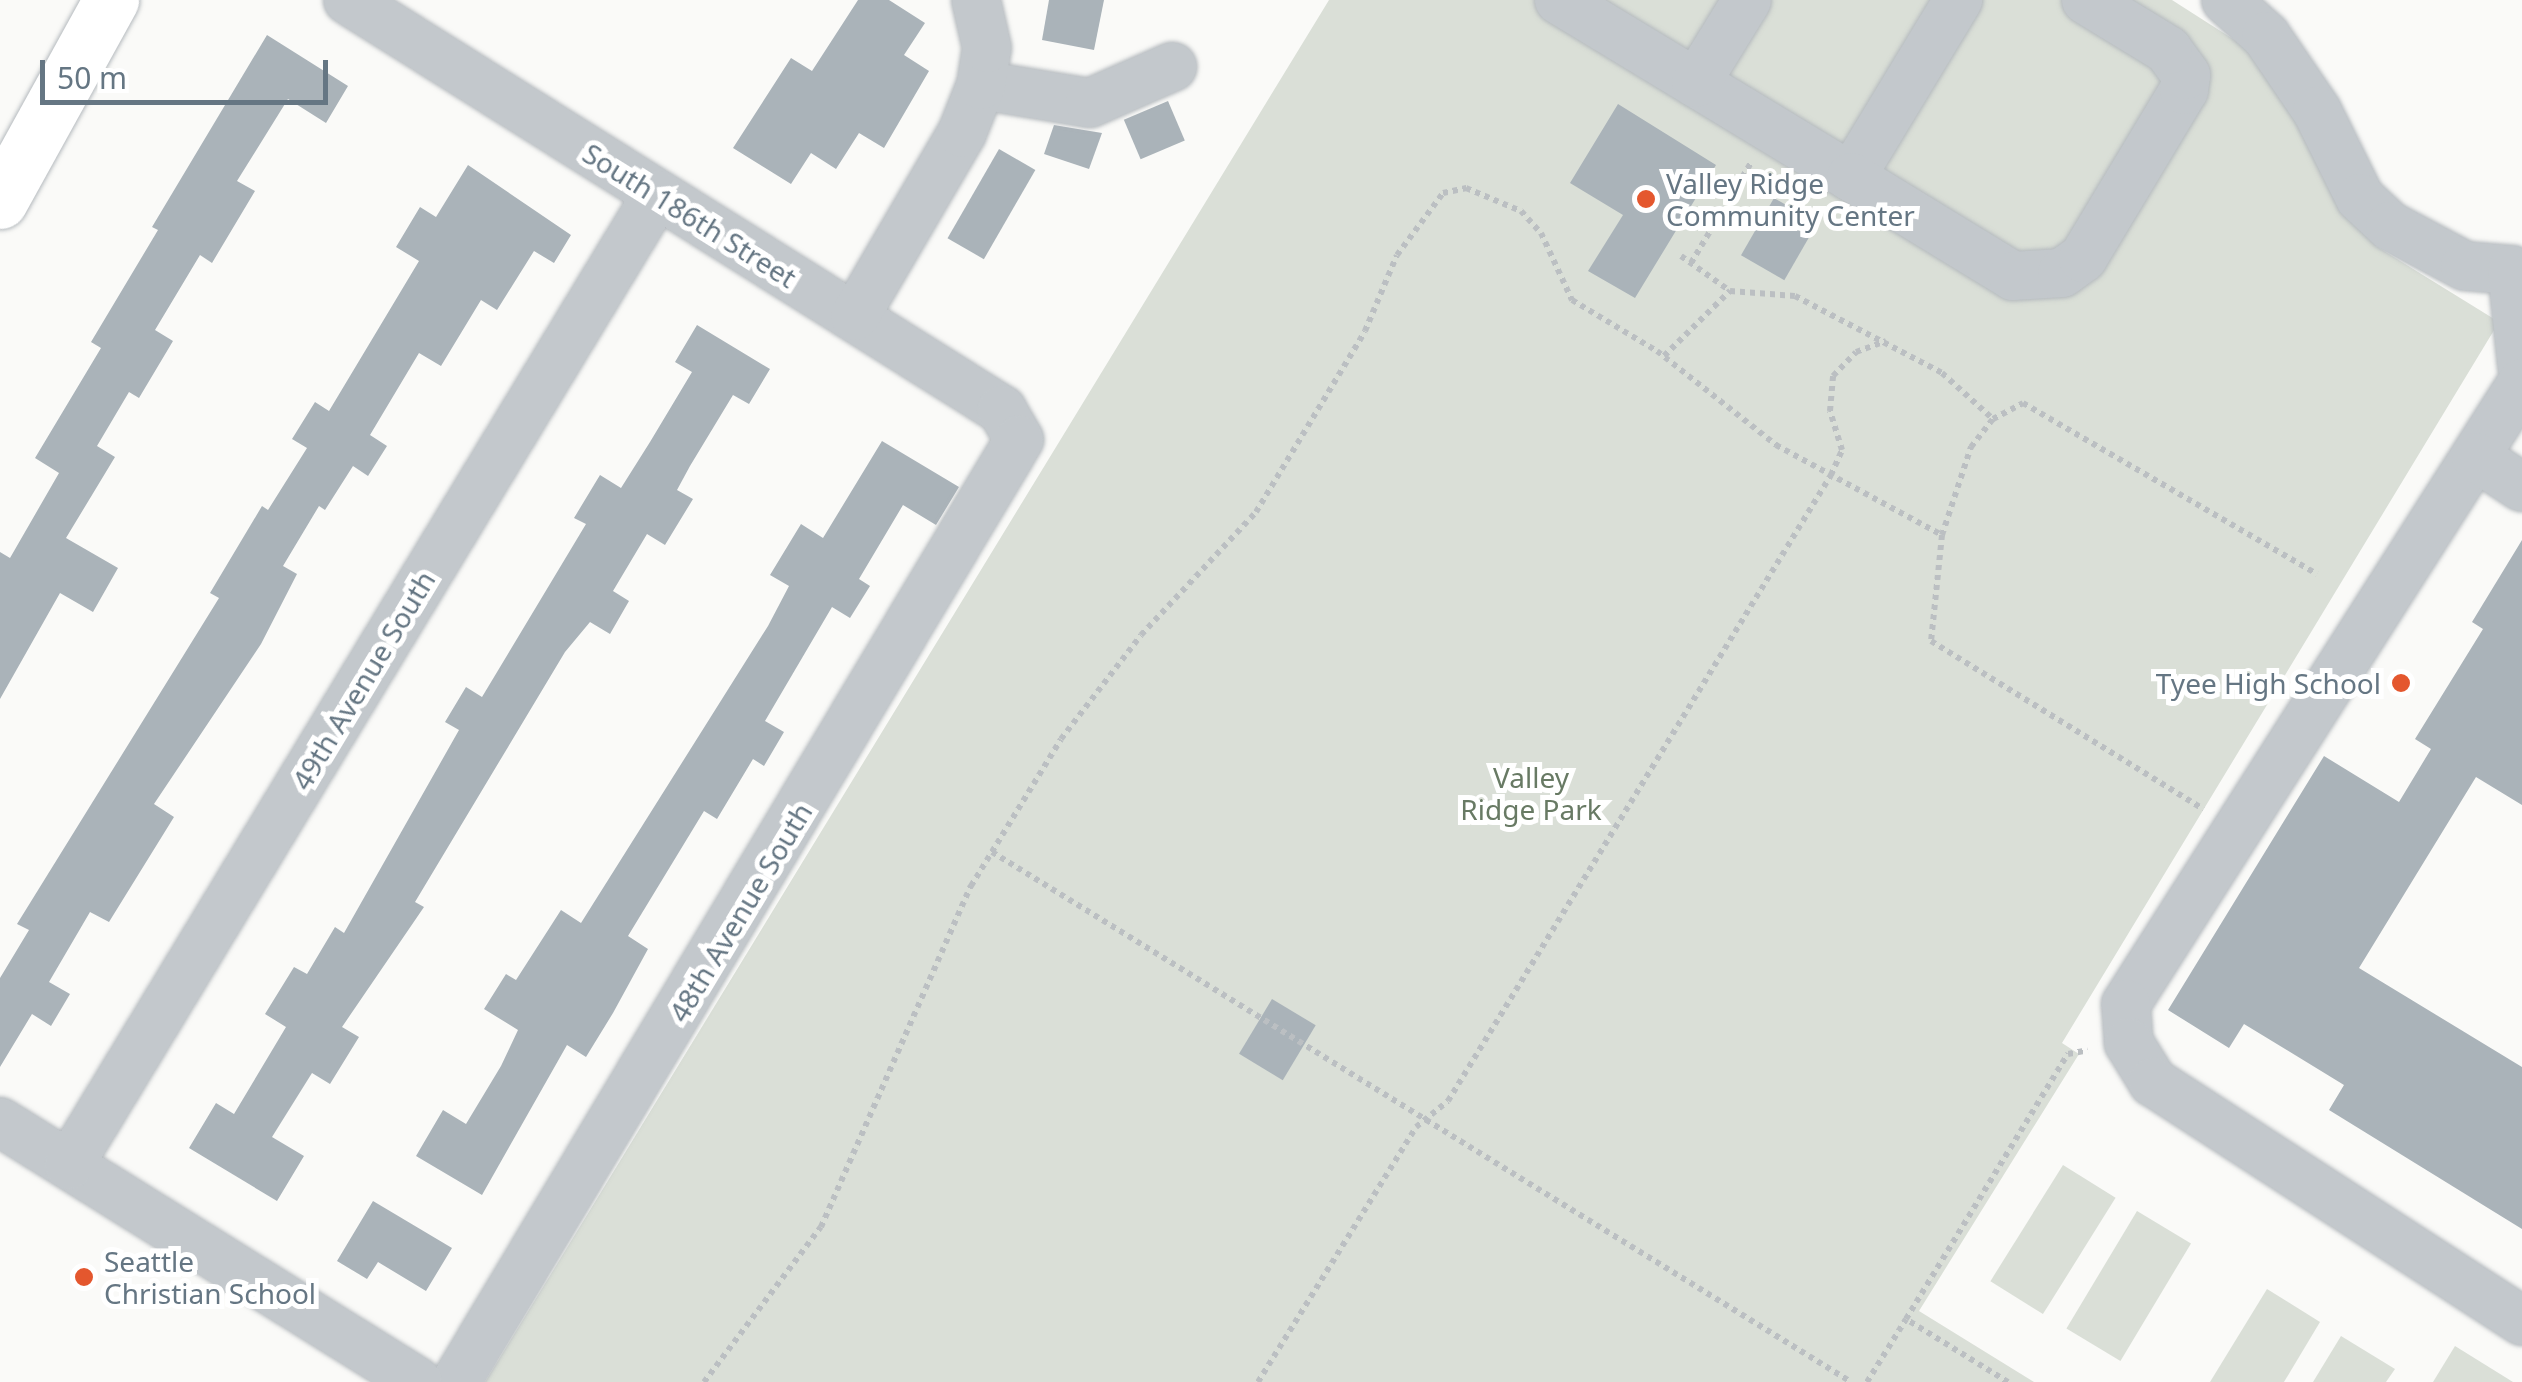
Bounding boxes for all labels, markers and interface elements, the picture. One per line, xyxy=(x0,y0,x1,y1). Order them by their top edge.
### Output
scale bar xyxy=(45,40,332,102)
text: 50 m xyxy=(57,57,127,98)
street label: South 186th Street xyxy=(577,136,803,294)
place label: Valley Ridge Community Center xyxy=(1666,166,1915,232)
marker: Valley Ridge Community Center xyxy=(1635,188,1657,210)
street label: 49th Avenue South xyxy=(284,564,442,796)
place label: Tyee High School xyxy=(2156,666,2381,700)
marker: Tyee High School xyxy=(2390,672,2412,694)
park label: Valley Ridge Park xyxy=(1460,760,1602,826)
street label: 48th Avenue South xyxy=(661,796,819,1028)
place label: Seattle Christian School xyxy=(104,1244,316,1310)
marker: Seattle Christian School xyxy=(73,1266,95,1288)

